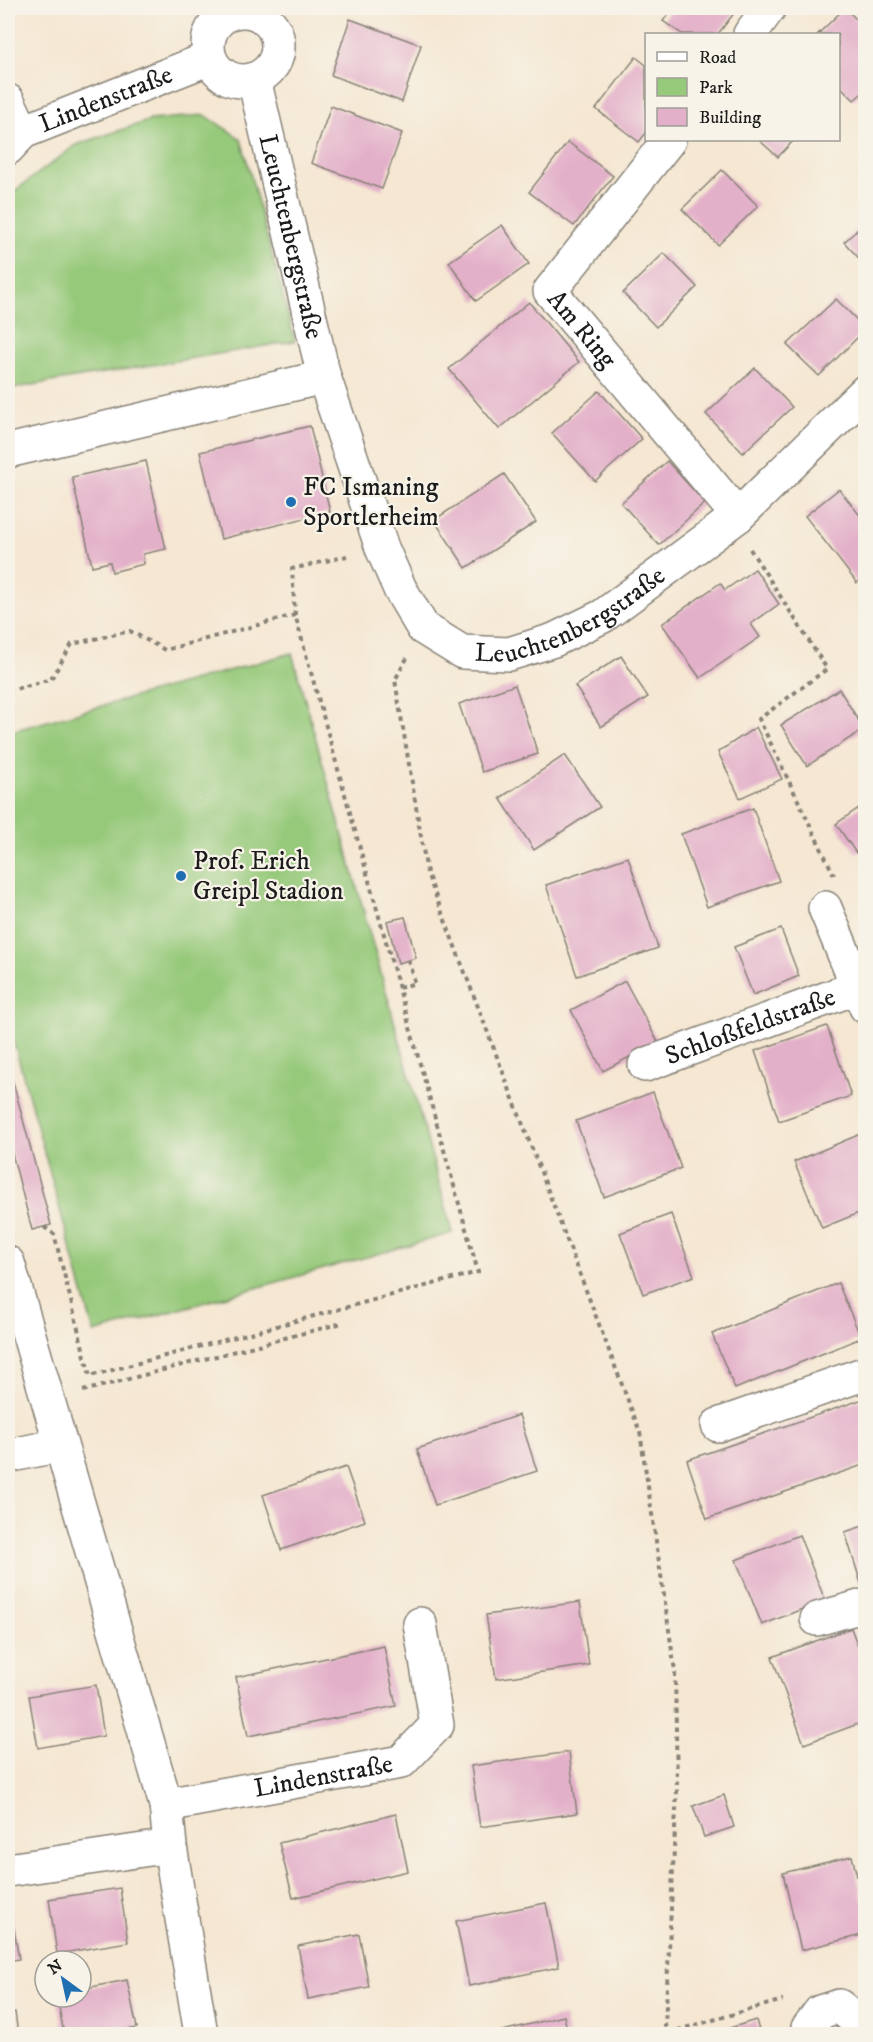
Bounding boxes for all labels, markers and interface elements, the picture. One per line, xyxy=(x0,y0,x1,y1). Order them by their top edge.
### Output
legend xyxy=(645,33,840,141)
text: Road xyxy=(699,47,736,69)
street label: Lindenstraße xyxy=(34,58,177,140)
text: Park xyxy=(699,77,733,99)
text: Building xyxy=(699,107,761,129)
street label: Leuchtenbergstraße xyxy=(251,131,331,342)
street label: Am Ring xyxy=(540,283,624,375)
place label: FC Ismaning Sportlerheim xyxy=(303,471,439,534)
marker: FC Ismaning Sportlerheim xyxy=(284,495,298,509)
street label: Leuchtenbergstraße xyxy=(474,559,672,671)
place label: Prof. Erich Greipl Stadion xyxy=(193,845,344,908)
marker: Prof. Erich Greipl Stadion xyxy=(174,869,188,883)
street label: Schloßfeldstraße xyxy=(661,980,840,1073)
street label: Lindenstraße xyxy=(251,1747,395,1805)
north arrow xyxy=(33,1949,93,2009)
text: N xyxy=(44,1955,66,1979)

